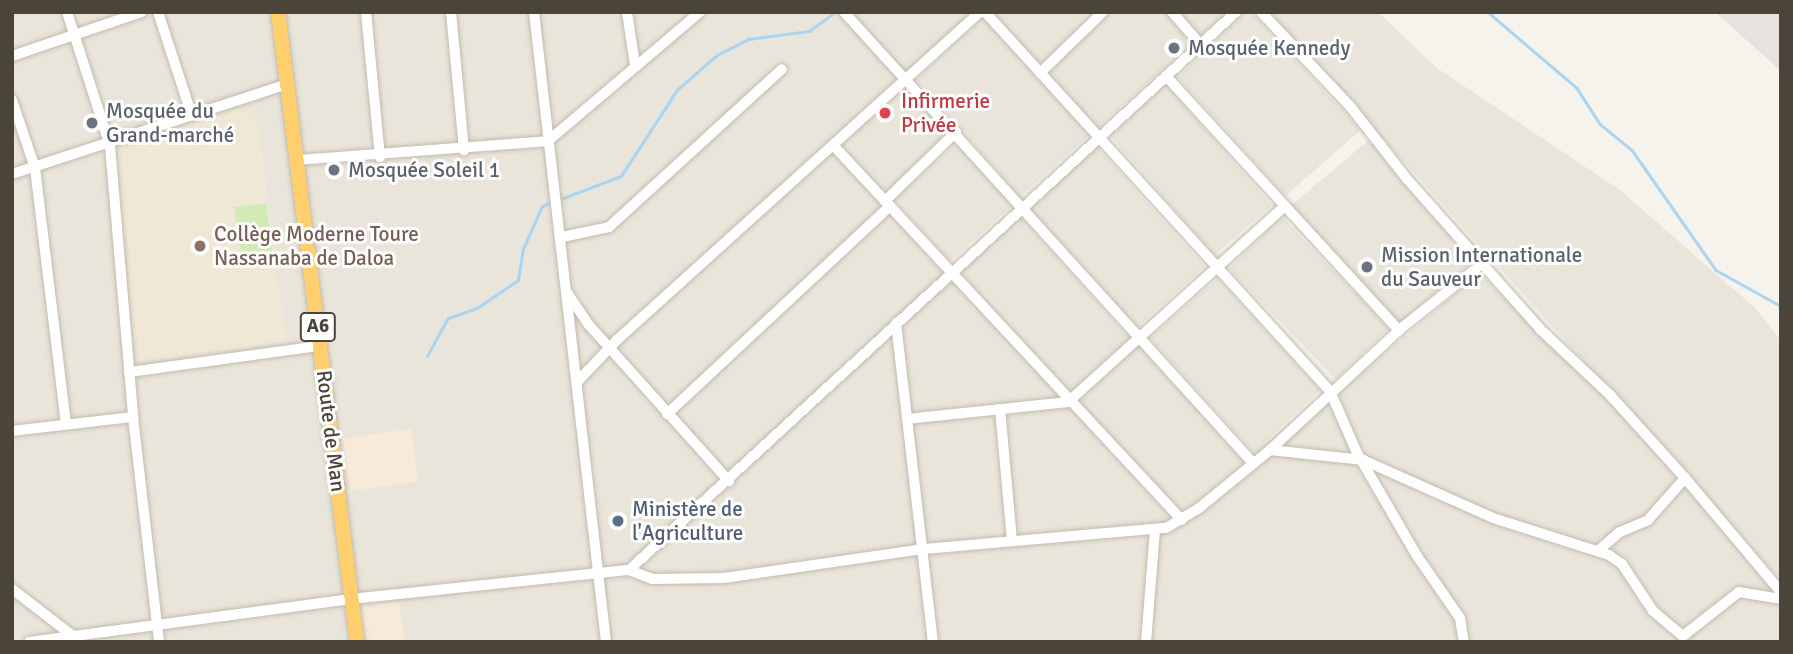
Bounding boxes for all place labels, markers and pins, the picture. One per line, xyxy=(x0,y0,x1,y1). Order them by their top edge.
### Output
place label: Mosquée Kennedy xyxy=(1188,35,1350,61)
marker: Mosquée Kennedy xyxy=(1166,40,1182,56)
place label: Infirmerie Privée xyxy=(901,88,990,138)
place label: Mosquée du Grand-marché xyxy=(106,98,234,148)
marker: Infirmerie Privée xyxy=(875,103,895,123)
marker: Mosquée du Grand-marché xyxy=(84,115,100,131)
place label: Mosquée Soleil 1 xyxy=(348,157,500,183)
marker: Mosquée Soleil 1 xyxy=(326,162,342,178)
place label: Collège Moderne Toure Nassanaba de Daloa xyxy=(214,221,419,271)
marker: Collège Moderne Toure Nassanaba de Daloa xyxy=(192,238,208,254)
place label: Mission Internationale du Sauveur xyxy=(1381,242,1582,292)
marker: Mission Internationale du Sauveur xyxy=(1359,259,1375,275)
place label: Ministère de l'Agriculture xyxy=(632,496,743,546)
marker: Ministère de l'Agriculture xyxy=(610,513,626,529)

